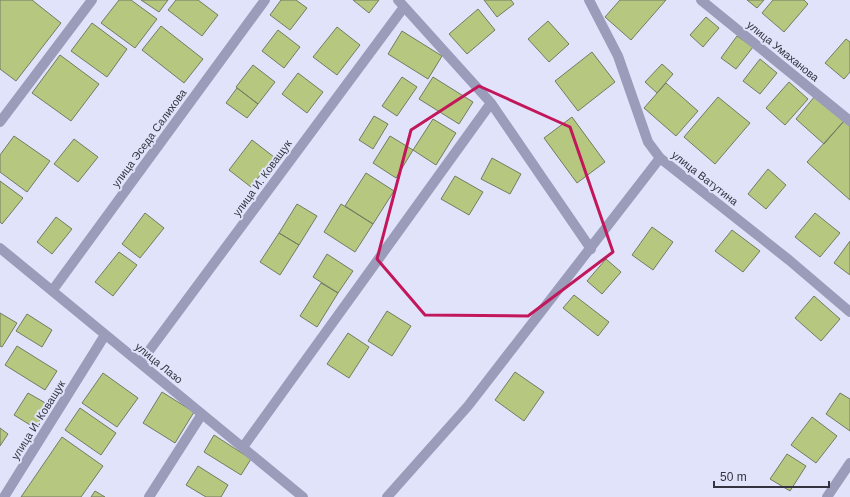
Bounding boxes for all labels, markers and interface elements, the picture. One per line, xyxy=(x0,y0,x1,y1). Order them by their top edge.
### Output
street label: улица Умаханова xyxy=(745,18,822,84)
street label: улица Эседа Салихова xyxy=(109,86,189,189)
street label: улица И. Коващук xyxy=(230,137,294,218)
street label: улица Ватутина xyxy=(670,148,741,208)
street label: улица Лазо xyxy=(133,340,185,386)
street label: улица И. Коващук xyxy=(9,378,67,462)
scale bar xyxy=(714,463,829,489)
text: 50 m xyxy=(720,470,747,484)

